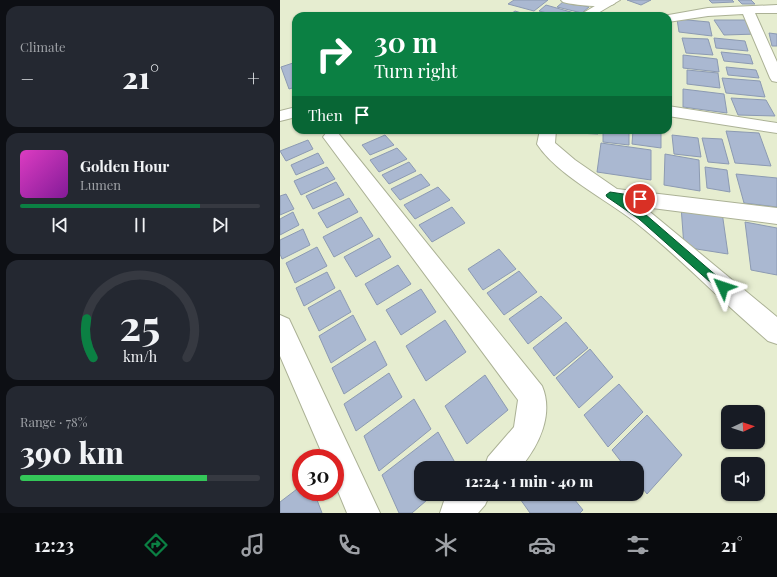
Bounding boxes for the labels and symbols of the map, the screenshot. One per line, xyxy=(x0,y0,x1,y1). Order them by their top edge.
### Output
pin xyxy=(623,182,657,216)
position arrow xyxy=(702,266,744,308)
north arrow xyxy=(721,405,765,449)
speed limit sign: 30 xyxy=(292,449,344,501)

